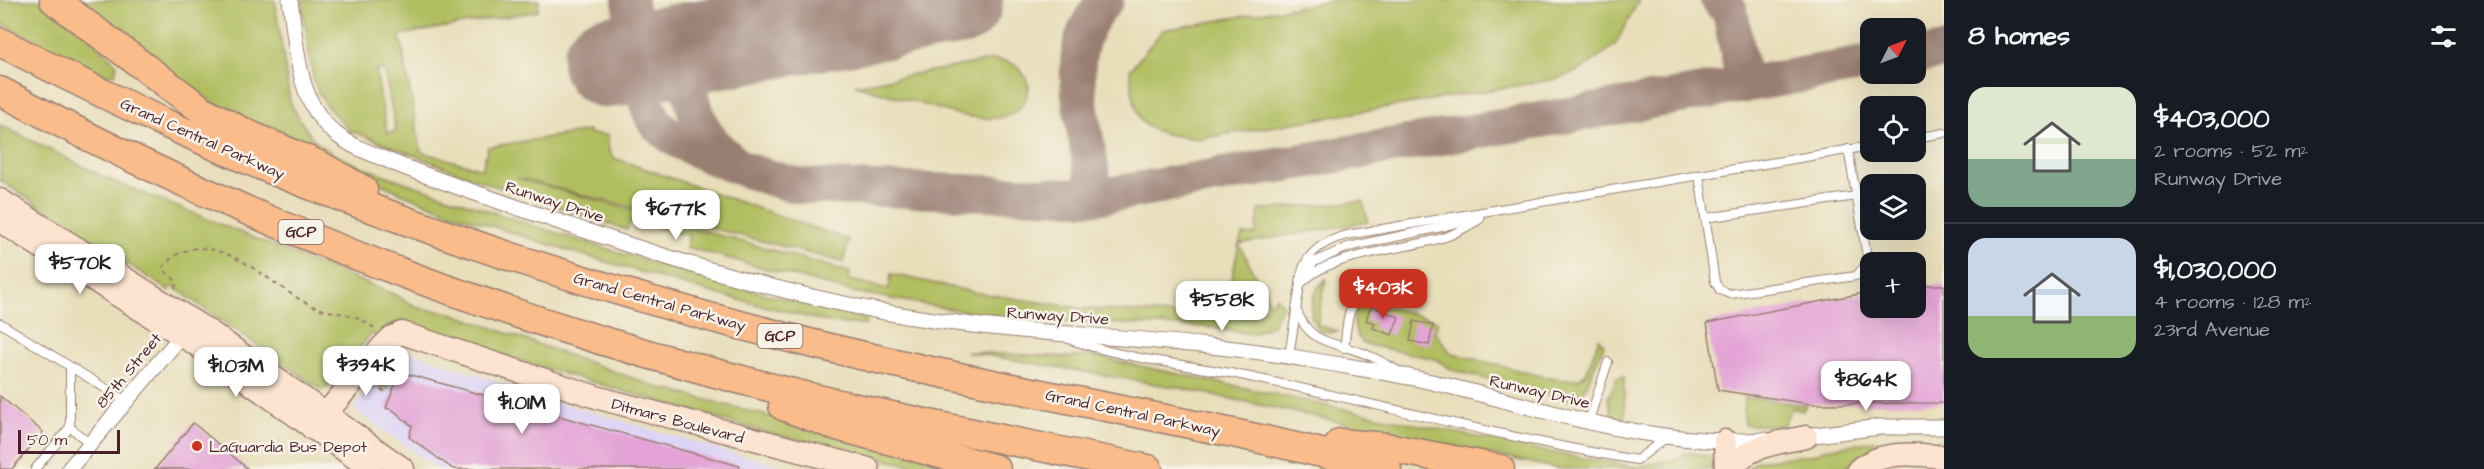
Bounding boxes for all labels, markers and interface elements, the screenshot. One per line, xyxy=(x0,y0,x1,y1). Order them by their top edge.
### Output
north arrow xyxy=(1860,18,1926,84)
map controls xyxy=(1860,18,1926,318)
text: 8 homes xyxy=(1968,18,2070,54)
icon: filters xyxy=(2427,20,2460,53)
street label: Grand Central Parkway xyxy=(116,93,289,186)
button: locate xyxy=(1860,96,1926,162)
text: $403,000 xyxy=(2154,101,2270,137)
icon: home xyxy=(2016,111,2088,183)
text: 2 rooms · 52 m² xyxy=(2154,137,2308,165)
text: Runway Drive xyxy=(2154,165,2282,193)
button: layers xyxy=(1860,174,1926,240)
street label: Runway Drive xyxy=(502,176,607,229)
pin: $677K xyxy=(634,190,718,241)
text: $677K xyxy=(646,195,706,223)
road number: GCP xyxy=(278,220,324,244)
pin: $570K xyxy=(38,244,122,295)
text: $570K xyxy=(49,249,111,277)
button: + xyxy=(1860,252,1926,318)
text: $1,030,000 xyxy=(2154,252,2276,288)
icon: home xyxy=(2016,262,2088,334)
street label: Grand Central Parkway xyxy=(571,267,748,338)
pin: $403K xyxy=(1341,269,1425,320)
text: $403K xyxy=(1353,274,1413,302)
pin: $558K xyxy=(1180,281,1264,332)
text: $558K xyxy=(1190,286,1254,314)
text: 4 rooms · 128 m² xyxy=(2154,288,2312,316)
street label: Runway Drive xyxy=(1006,301,1110,332)
text: 23rd Avenue xyxy=(2154,316,2270,344)
road number: GCP xyxy=(758,324,802,348)
street label: 85th Street xyxy=(91,328,167,413)
pin: $394K xyxy=(324,346,408,397)
pin: $1.03M xyxy=(187,347,285,398)
text: $394K xyxy=(337,351,395,379)
text: $1.03M xyxy=(208,352,264,380)
pin: $864K xyxy=(1824,361,1908,412)
text: $864K xyxy=(1835,366,1897,394)
street label: Runway Drive xyxy=(1487,370,1592,415)
pin: $1.01M xyxy=(473,384,571,435)
street label: Grand Central Parkway xyxy=(1043,384,1222,443)
text: $1.01M xyxy=(498,389,546,417)
street label: Ditmars Boulevard xyxy=(609,393,746,449)
scale bar xyxy=(18,427,120,454)
text: 50 m xyxy=(27,429,67,451)
place label: LaGuardia Bus Depot xyxy=(209,436,367,458)
marker: LaGuardia Bus Depot xyxy=(190,439,204,453)

